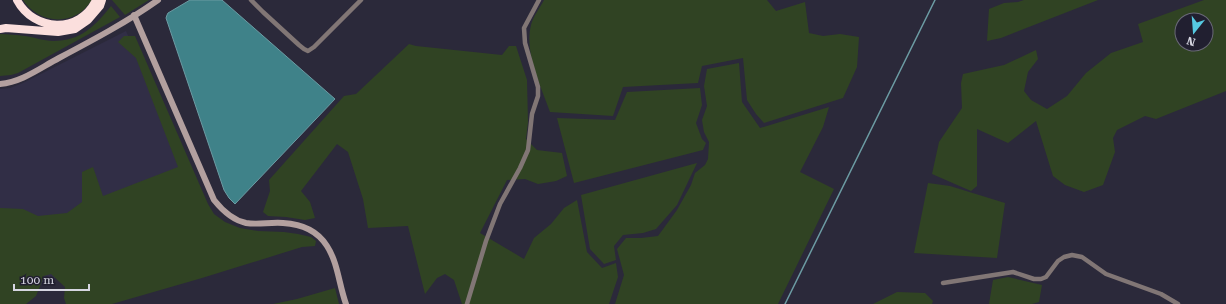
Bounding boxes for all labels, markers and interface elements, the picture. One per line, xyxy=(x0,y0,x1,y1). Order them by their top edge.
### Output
north arrow xyxy=(1174,12,1214,52)
text: N xyxy=(1185,33,1197,49)
scale bar xyxy=(14,266,89,292)
text: 100 m xyxy=(20,273,54,287)

